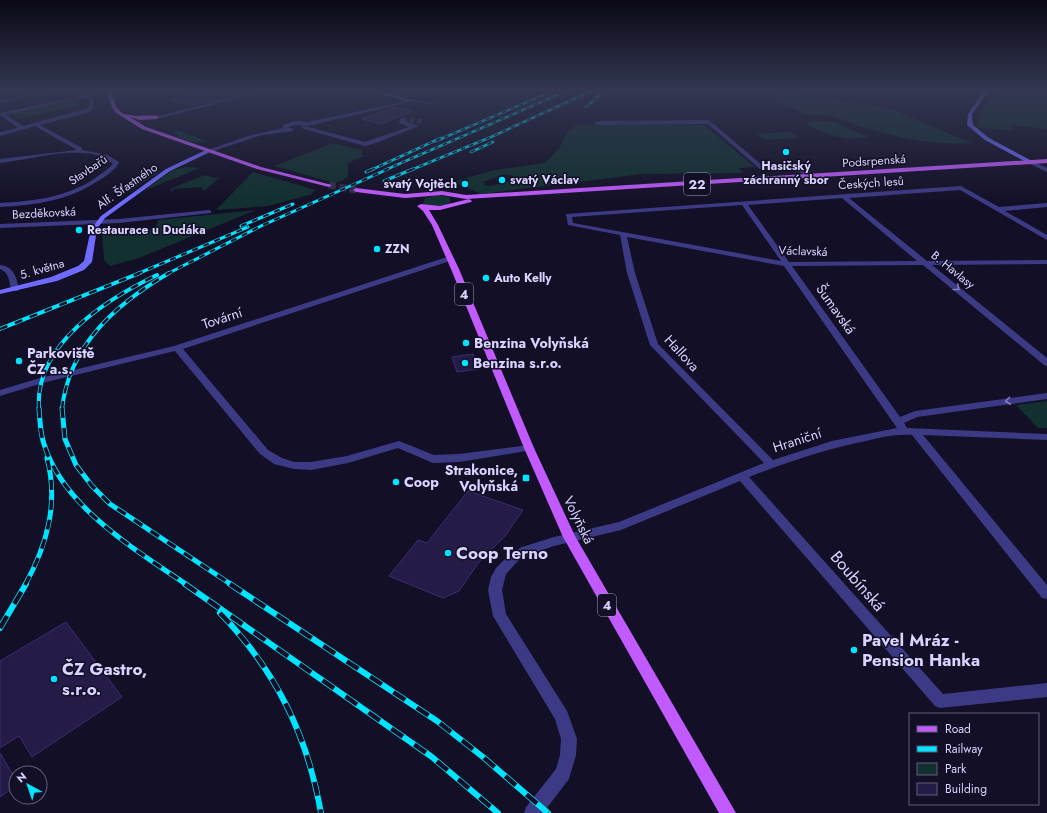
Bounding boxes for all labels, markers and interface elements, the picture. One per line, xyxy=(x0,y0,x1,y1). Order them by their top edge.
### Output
marker: Hasičský záchranný sbor xyxy=(781,147,791,157)
street label: Stavbařů xyxy=(65,150,111,190)
street label: Podsrpenská xyxy=(842,150,907,172)
place label: Hasičský záchranný sbor xyxy=(743,157,829,189)
street label: Alf. Šťastného xyxy=(93,158,162,214)
place label: svatý Václav xyxy=(510,171,580,189)
street label: Českých lesů xyxy=(838,172,904,194)
road number: 22 xyxy=(684,173,710,195)
place label: svatý Vojtěch xyxy=(383,175,457,193)
marker: svatý Václav xyxy=(497,175,507,185)
marker: svatý Vojtěch xyxy=(460,179,470,189)
street label: Bezděkovská xyxy=(12,202,77,224)
place label: Restaurace u Dudáka xyxy=(87,221,206,239)
marker: Restaurace u Dudáka xyxy=(74,225,84,235)
place label: ZZN xyxy=(385,240,409,258)
street label: Václavská xyxy=(778,241,828,261)
marker: ZZN xyxy=(372,244,382,254)
street label: B. Havlasy xyxy=(927,247,979,294)
street label: 5. května xyxy=(18,254,67,284)
place label: Auto Kelly xyxy=(493,269,552,287)
marker: Auto Kelly xyxy=(481,273,491,283)
street label: Šumavská xyxy=(811,280,861,338)
road number: 4 xyxy=(455,283,473,305)
one-way arrow xyxy=(952,284,960,291)
street label: Tovární xyxy=(199,302,246,334)
street label: Hallova xyxy=(660,330,704,376)
place label: Benzina Volyňská xyxy=(474,333,589,353)
marker: Benzina Volyňská xyxy=(461,338,471,348)
place label: Parkoviště ČZ a.s. xyxy=(27,343,95,379)
place label: Benzina s.r.o. xyxy=(473,353,562,373)
marker: Parkoviště ČZ a.s. xyxy=(14,356,24,366)
marker: Benzina s.r.o. xyxy=(460,358,470,368)
one-way arrow xyxy=(1005,397,1011,406)
street label: Hraniční xyxy=(770,422,825,457)
place label: Strakonice, Volyňská xyxy=(445,460,518,496)
place label: Coop xyxy=(404,472,439,492)
marker: Strakonice, Volyňská xyxy=(521,473,531,483)
marker: Coop xyxy=(391,477,401,487)
street label: Volyňská xyxy=(559,493,599,547)
place label: Coop Terno xyxy=(456,541,548,565)
street label: Boubínská xyxy=(825,545,891,617)
marker: Coop Terno xyxy=(443,548,453,558)
road number: 4 xyxy=(598,594,616,616)
place label: Pavel Mráz - Pension Hanka xyxy=(862,628,980,672)
marker: Pavel Mráz - Pension Hanka xyxy=(849,645,859,655)
place label: ČZ Gastro, s.r.o. xyxy=(62,657,147,701)
marker: ČZ Gastro, s.r.o. xyxy=(49,674,59,684)
legend xyxy=(909,713,1039,805)
text: Road xyxy=(945,720,971,738)
text: Railway xyxy=(945,740,983,758)
text: Park xyxy=(945,760,967,778)
north arrow xyxy=(8,765,48,805)
text: N xyxy=(13,768,30,786)
text: Building xyxy=(945,780,987,798)

